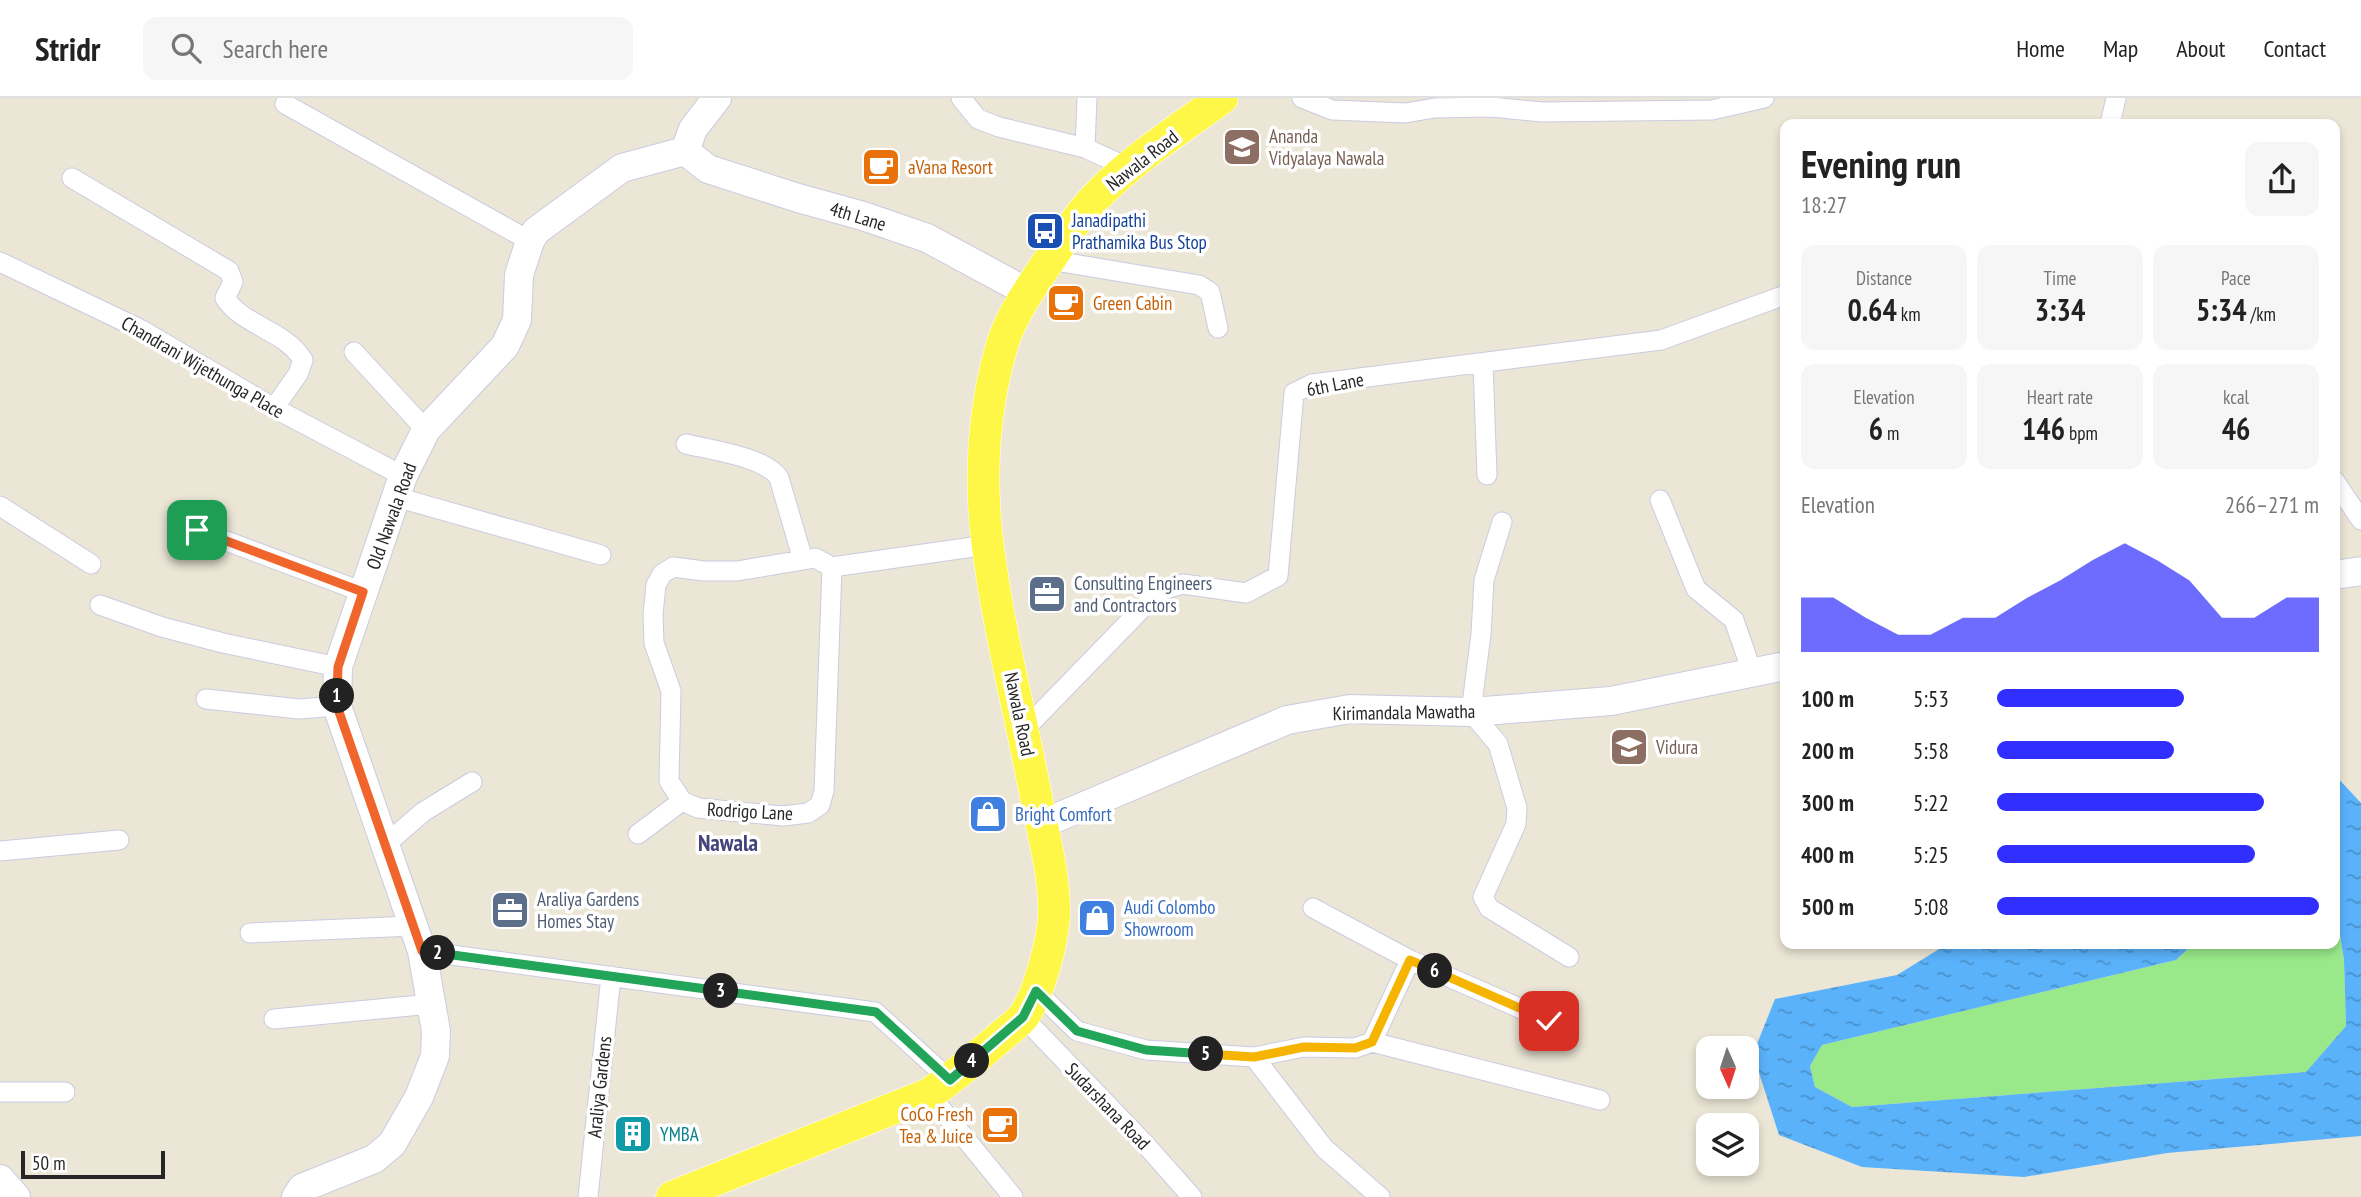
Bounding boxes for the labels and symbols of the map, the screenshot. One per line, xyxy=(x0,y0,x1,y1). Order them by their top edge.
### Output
street label: Nawala Road xyxy=(1101,124,1183,196)
place label: Ananda Vidyalaya Nawala xyxy=(1268,124,1384,170)
school or university icon: Ananda Vidyalaya Nawala xyxy=(1221,126,1263,168)
cafe icon: aVana Resort xyxy=(860,146,902,188)
place label: aVana Resort xyxy=(908,155,994,179)
street label: 4th Lane xyxy=(827,196,889,236)
place label: Janadipathi Prathamika Bus Stop xyxy=(1071,208,1207,254)
bus stop icon: Janadipathi Prathamika Bus Stop xyxy=(1024,210,1066,252)
cafe icon: Green Cabin xyxy=(1045,282,1087,324)
place label: Green Cabin xyxy=(1093,291,1172,315)
street label: Chandrani Wijethunga Place xyxy=(117,311,289,423)
street label: 6th Lane xyxy=(1304,367,1366,401)
street label: Old Nawala Road xyxy=(361,459,421,573)
pin xyxy=(167,500,227,560)
place label: Consulting Engineers and Contractors xyxy=(1074,571,1212,617)
office icon: Consulting Engineers and Contractors xyxy=(1026,573,1068,615)
street label: Nawala Road xyxy=(999,670,1041,758)
pin: 1 xyxy=(320,678,354,714)
street label: Kirimandala Mawatha xyxy=(1332,699,1476,725)
school or university icon: Vidura xyxy=(1608,726,1650,768)
place label: Vidura xyxy=(1655,735,1698,759)
shop icon: Bright Comfort xyxy=(967,793,1009,835)
street label: Rodrigo Lane xyxy=(706,797,794,825)
place label: Bright Comfort xyxy=(1015,802,1112,826)
district label: Nawala xyxy=(698,828,758,857)
place label: Araliya Gardens Homes Stay xyxy=(537,887,639,933)
office icon: Araliya Gardens Homes Stay xyxy=(489,889,531,931)
place label: Audi Colombo Showroom xyxy=(1124,895,1215,941)
shop icon: Audi Colombo Showroom xyxy=(1076,897,1118,939)
pin: 2 xyxy=(420,936,456,970)
pin: 6 xyxy=(1418,954,1452,988)
pin: 3 xyxy=(704,974,738,1008)
pin xyxy=(1519,991,1579,1051)
street label: Araliya Gardens xyxy=(582,1035,616,1139)
north arrow xyxy=(1696,1036,1759,1099)
pin: 5 xyxy=(1188,1037,1224,1072)
pin: 4 xyxy=(954,1044,990,1079)
street label: Sudarshana Road xyxy=(1060,1057,1156,1155)
place label: CoCo Fresh Tea & Juice xyxy=(899,1102,973,1148)
cafe icon: CoCo Fresh Tea & Juice xyxy=(979,1104,1021,1146)
building icon: YMBA xyxy=(612,1113,654,1155)
place label: YMBA xyxy=(660,1122,699,1146)
scale bar xyxy=(21,1148,164,1180)

